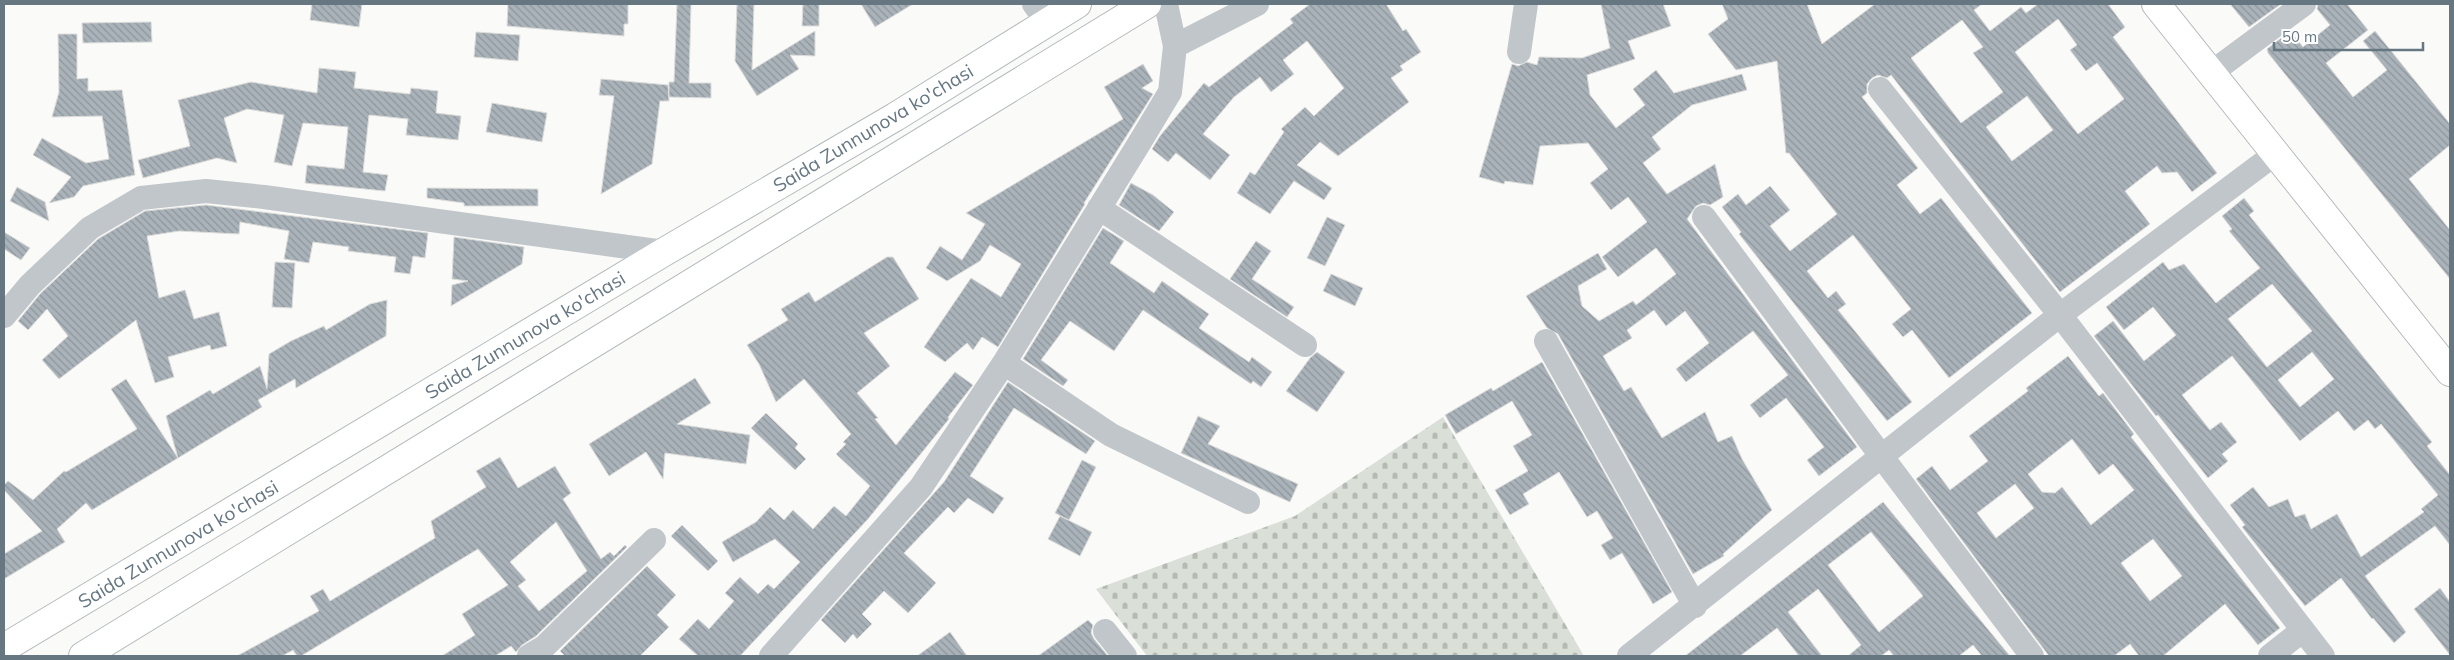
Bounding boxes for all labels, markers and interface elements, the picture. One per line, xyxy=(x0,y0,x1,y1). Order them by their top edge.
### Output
scale bar xyxy=(2274,20,2423,52)
text: 50 m xyxy=(2282,27,2317,46)
street label: Saida Zunnunova ko'chasi xyxy=(768,59,978,197)
street label: Saida Zunnunova ko'chasi xyxy=(420,266,630,404)
street label: Saida Zunnunova ko'chasi xyxy=(73,475,283,613)

